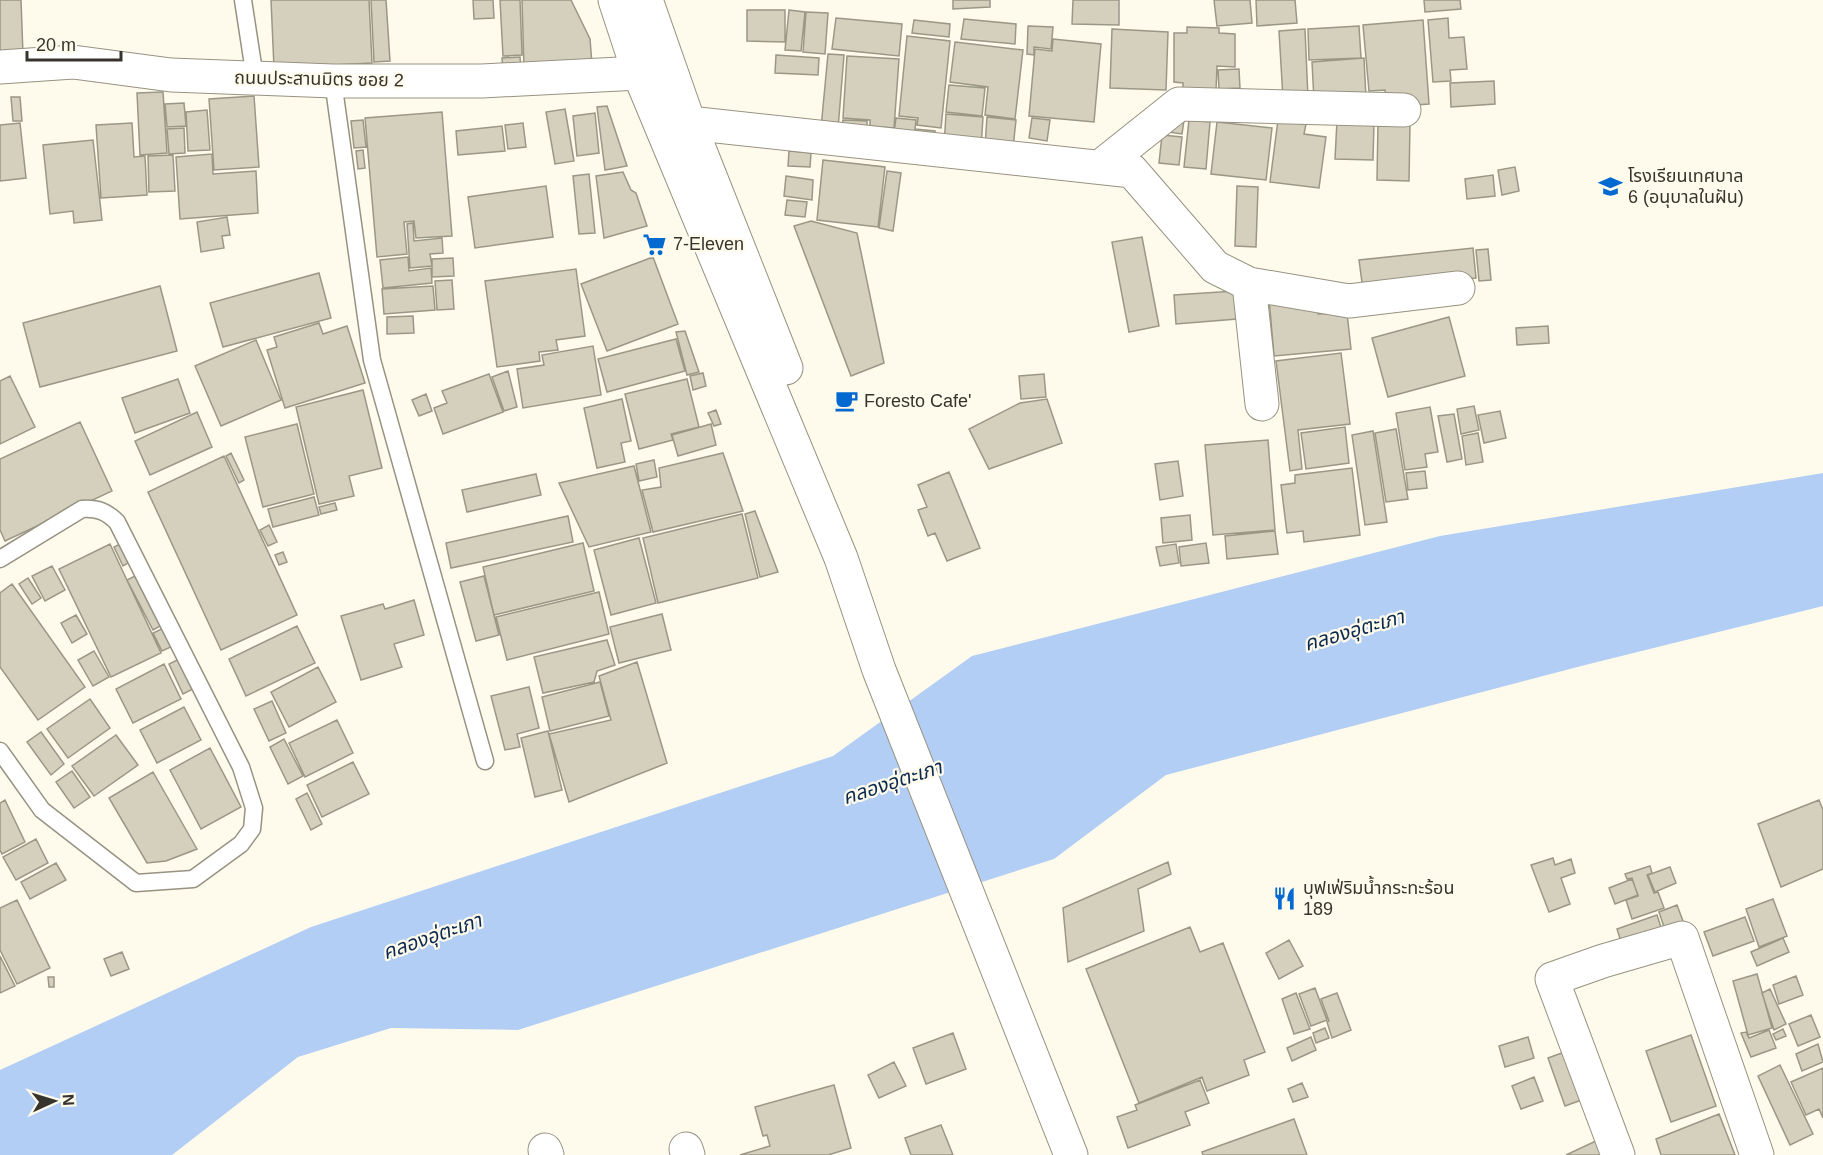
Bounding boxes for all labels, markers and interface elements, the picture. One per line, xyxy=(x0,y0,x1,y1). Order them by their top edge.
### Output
scale bar xyxy=(27,24,122,62)
text: 20 m xyxy=(36,35,76,55)
street label: ถนนประสานมิตร ซอย 2 xyxy=(234,68,404,90)
place label: โรงเรียนเทศบาล 6 (อนุบาลในฝัน) xyxy=(1628,166,1744,208)
school or university icon: โรงเรียนเทศบาล 6 (อนุบาลในฝัน) xyxy=(1597,173,1623,199)
supermarket icon: 7-Eleven xyxy=(642,231,668,257)
place label: 7-Eleven xyxy=(673,234,744,254)
cafe icon: Foresto Cafe' xyxy=(833,388,859,414)
place label: Foresto Cafe' xyxy=(864,391,971,411)
water label: คลองอุ่ตะเภา xyxy=(1301,605,1408,657)
water label: คลองอุ่ตะเภา xyxy=(840,755,946,810)
place label: บุฟเฟ่ริมน้ำกระทะร้อน 189 xyxy=(1303,875,1454,919)
restaurant icon: บุฟเฟ่ริมน้ำกระทะร้อน 189 xyxy=(1272,885,1298,911)
water label: คลองอุ่ตะเภา xyxy=(380,909,486,965)
north arrow xyxy=(24,1071,84,1131)
text: N xyxy=(60,1094,77,1106)

